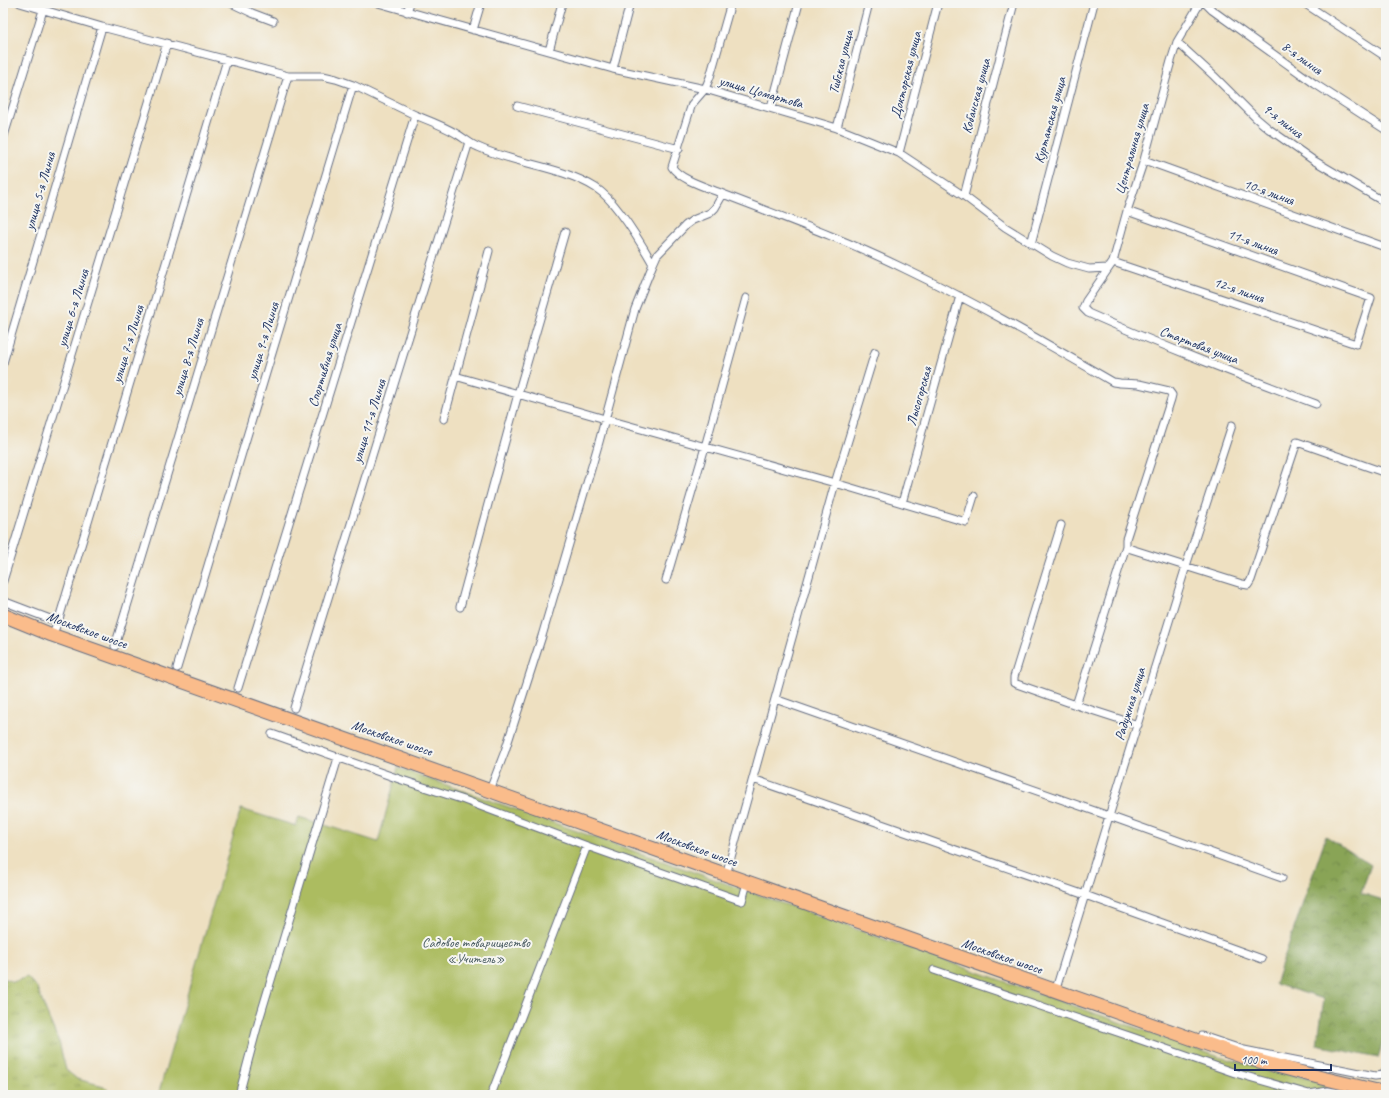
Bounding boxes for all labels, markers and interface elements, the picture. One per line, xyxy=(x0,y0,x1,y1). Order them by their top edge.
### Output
street label: Тибская улица xyxy=(825,27,857,96)
street label: Докторская улица xyxy=(887,29,925,120)
street label: 8-я линия xyxy=(1278,38,1326,79)
street label: Кобанская улица xyxy=(958,56,994,135)
street label: улица Цомартова xyxy=(716,72,806,112)
street label: Куртатская улица xyxy=(1030,74,1070,165)
street label: 9-я линия xyxy=(1260,100,1307,142)
street label: Центральная улица xyxy=(1111,101,1153,196)
street label: улица 5-я Линия xyxy=(21,149,59,233)
street label: 10-я линия xyxy=(1241,175,1297,209)
street label: 11-я линия xyxy=(1225,225,1281,259)
street label: улица 6-я Линия xyxy=(53,266,93,350)
street label: 12-я линия xyxy=(1211,273,1267,307)
street label: улица 9-я Линия xyxy=(243,299,283,383)
street label: улица 7-я Линия xyxy=(108,302,148,386)
street label: улица 8-я Линия xyxy=(168,315,208,399)
street label: Спортивная улица xyxy=(304,320,346,409)
street label: Стартовая улица xyxy=(1157,322,1241,368)
street label: Лысогорская xyxy=(902,364,936,428)
street label: улица 11-я Линия xyxy=(348,376,390,466)
street label: Московское шоссе xyxy=(44,608,131,653)
street label: Радужная улица xyxy=(1111,665,1149,742)
street label: Московское шоссе xyxy=(349,716,436,760)
street label: Московское шоссе xyxy=(654,826,741,871)
park label: Садовое товарищество «Учитель» xyxy=(422,934,531,967)
street label: Московское шоссе xyxy=(959,934,1046,978)
scale bar xyxy=(1235,1046,1331,1072)
text: 100 m xyxy=(1241,1052,1268,1068)

